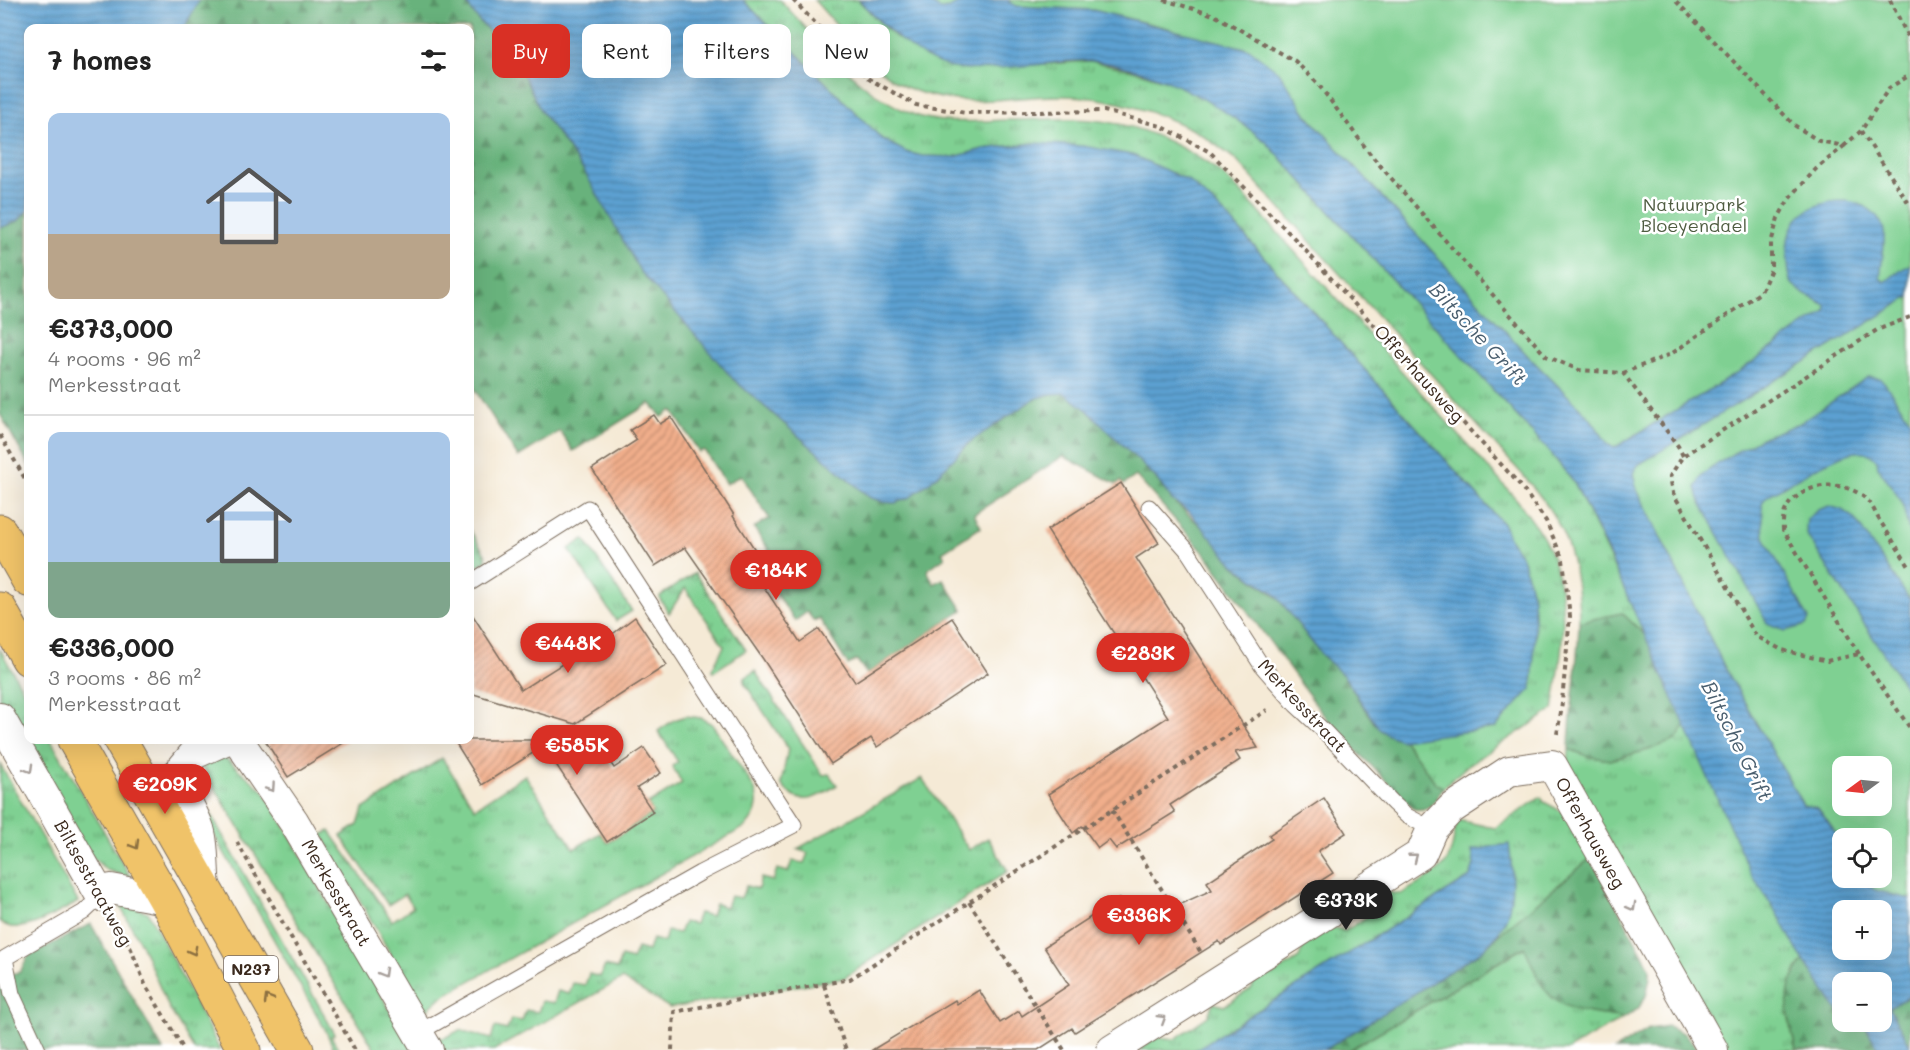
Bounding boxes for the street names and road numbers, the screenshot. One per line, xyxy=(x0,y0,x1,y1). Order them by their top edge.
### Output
street label: Offerhausweg xyxy=(1369,319,1470,427)
street label: Merkesstraat xyxy=(1253,653,1352,757)
street label: Offerhausweg xyxy=(1550,772,1631,893)
street label: Biltsestraatweg xyxy=(49,815,138,950)
street label: Merkesstraat xyxy=(296,835,377,950)
road number: N237 xyxy=(224,956,278,982)

